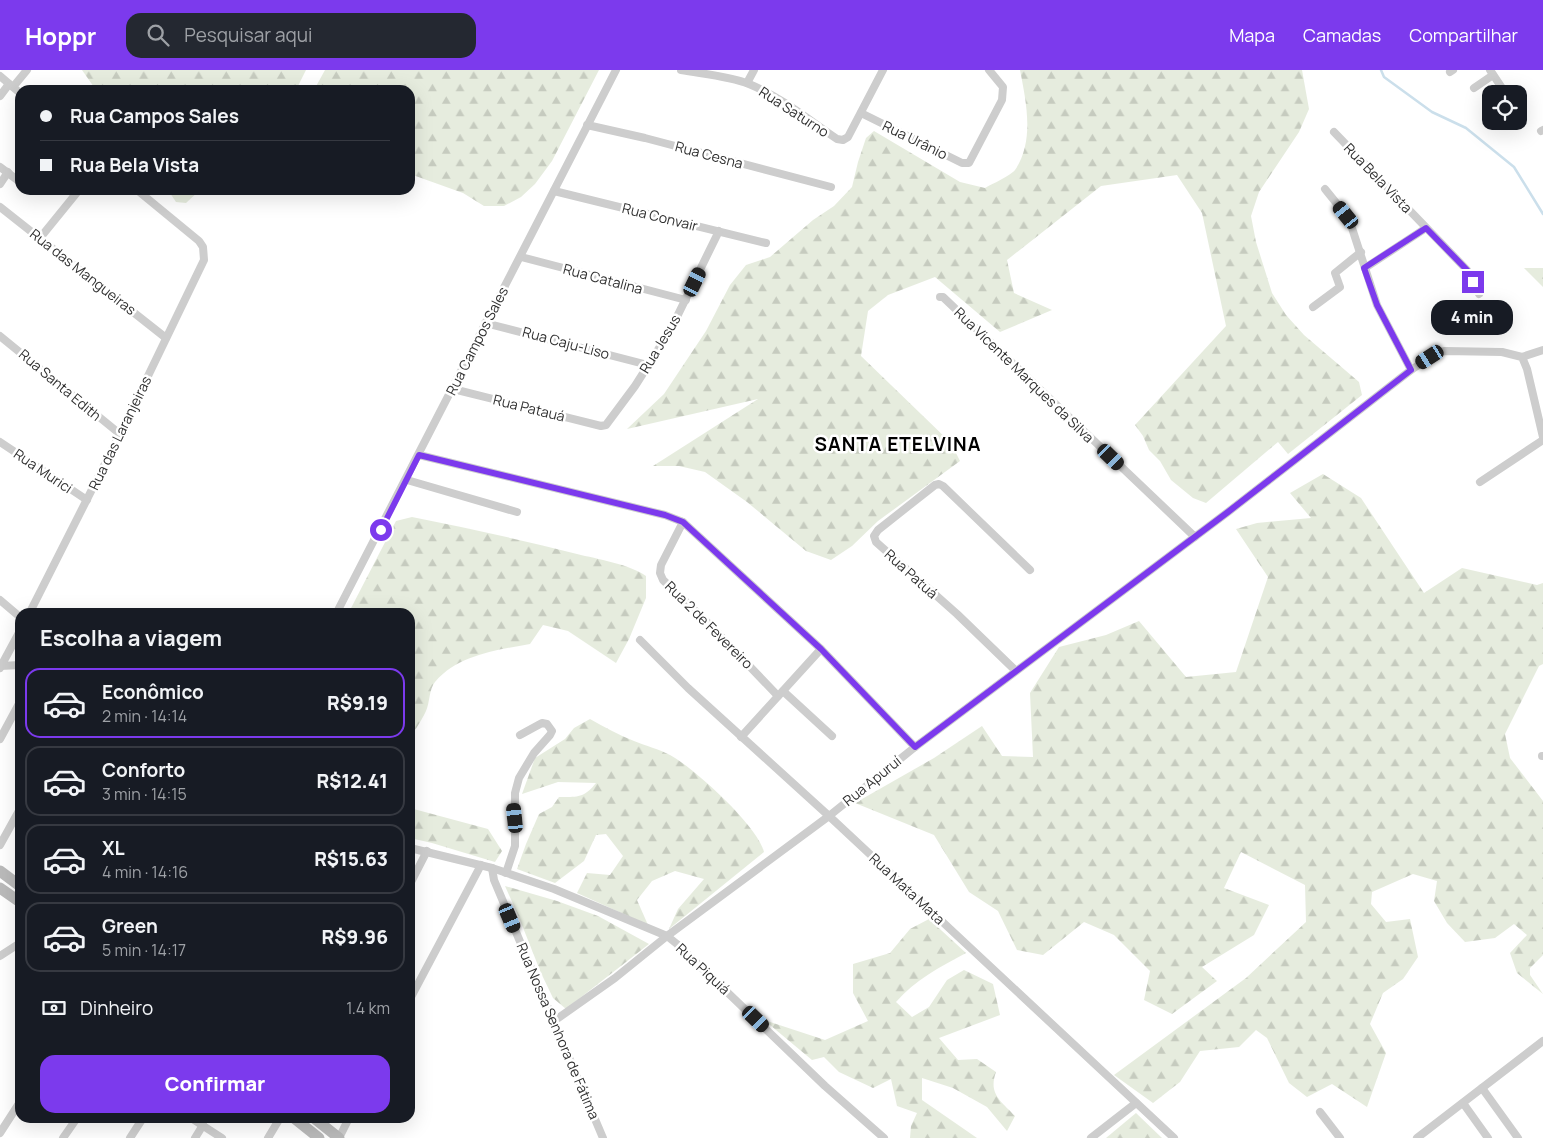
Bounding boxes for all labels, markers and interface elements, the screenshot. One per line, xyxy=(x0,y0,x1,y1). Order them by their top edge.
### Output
search box xyxy=(126,13,476,58)
text: Hoppr xyxy=(25,19,96,52)
icon: search xyxy=(144,21,172,49)
text: Pesquisar aqui xyxy=(184,22,312,48)
text: Mapa xyxy=(1229,23,1275,47)
text: Camadas xyxy=(1303,23,1381,47)
text: Compartilhar xyxy=(1409,23,1518,47)
street label: Rua Saturno xyxy=(756,82,833,141)
map controls xyxy=(1482,85,1527,130)
button: locate xyxy=(1482,85,1527,130)
text: Rua Campos Sales xyxy=(70,103,239,129)
street label: Rua Urânio xyxy=(880,116,951,163)
street label: Rua Cesna xyxy=(673,136,745,173)
street label: Rua Bela Vista xyxy=(1340,138,1417,217)
text: Rua Bela Vista xyxy=(70,152,199,178)
street label: Rua Convair xyxy=(620,198,700,235)
car xyxy=(1330,199,1361,231)
street label: Rua das Mangueiras xyxy=(26,224,140,319)
street label: Rua Catalina xyxy=(561,259,645,298)
car xyxy=(681,265,708,299)
route end xyxy=(1462,271,1484,293)
street label: Rua Campos Sales xyxy=(441,283,512,398)
callout: 4 min xyxy=(1432,300,1514,334)
street label: Rua Vicente Marques da Silva xyxy=(950,303,1098,447)
text: 4 min xyxy=(1451,306,1493,328)
street label: Rua Jesus xyxy=(635,311,685,377)
street label: Rua Caju-Liso xyxy=(521,322,612,363)
car xyxy=(1413,343,1446,371)
street label: Rua Santa Edith xyxy=(15,345,106,425)
street label: Rua das Laranjeiras xyxy=(84,373,155,493)
street label: Rua Patauá xyxy=(491,389,567,426)
district label: SANTA ETELVINA xyxy=(815,431,981,457)
car xyxy=(1095,441,1127,473)
street label: Rua Murici xyxy=(10,444,76,497)
route start xyxy=(370,519,392,541)
street label: Rua Patuá xyxy=(881,545,942,603)
street label: Rua 2 de Fevereiro xyxy=(661,577,757,673)
text: Escolha a viagem xyxy=(40,623,222,653)
text: Econômico xyxy=(102,679,204,705)
icon: car xyxy=(42,681,87,726)
text: R$9.19 xyxy=(327,690,388,716)
text: 2 min · 14:14 xyxy=(102,705,187,727)
street label: Rua Apuruí xyxy=(839,751,905,810)
text: Conforto xyxy=(102,757,185,783)
icon: car xyxy=(42,759,87,804)
text: R$12.41 xyxy=(317,768,388,794)
text: 3 min · 14:15 xyxy=(102,783,187,805)
car xyxy=(505,802,524,834)
text: XL xyxy=(102,835,125,861)
icon: car xyxy=(42,837,87,882)
text: R$15.63 xyxy=(314,846,388,872)
street label: Rua Mata Mata xyxy=(866,849,949,928)
text: 4 min · 14:16 xyxy=(102,861,188,883)
car xyxy=(497,901,522,935)
text: Green xyxy=(102,913,158,939)
icon: car xyxy=(42,915,87,960)
text: R$9.96 xyxy=(322,924,388,950)
text: 5 min · 14:17 xyxy=(102,939,186,961)
street label: Rua Piquiá xyxy=(672,939,734,998)
street label: Rua Nossa Senhora de Fátima xyxy=(513,940,604,1122)
icon: cash xyxy=(40,994,68,1022)
text: Dinheiro xyxy=(80,995,153,1021)
text: 1.4 km xyxy=(346,997,390,1019)
car xyxy=(739,1003,772,1035)
button: Confirmar xyxy=(40,1055,390,1113)

